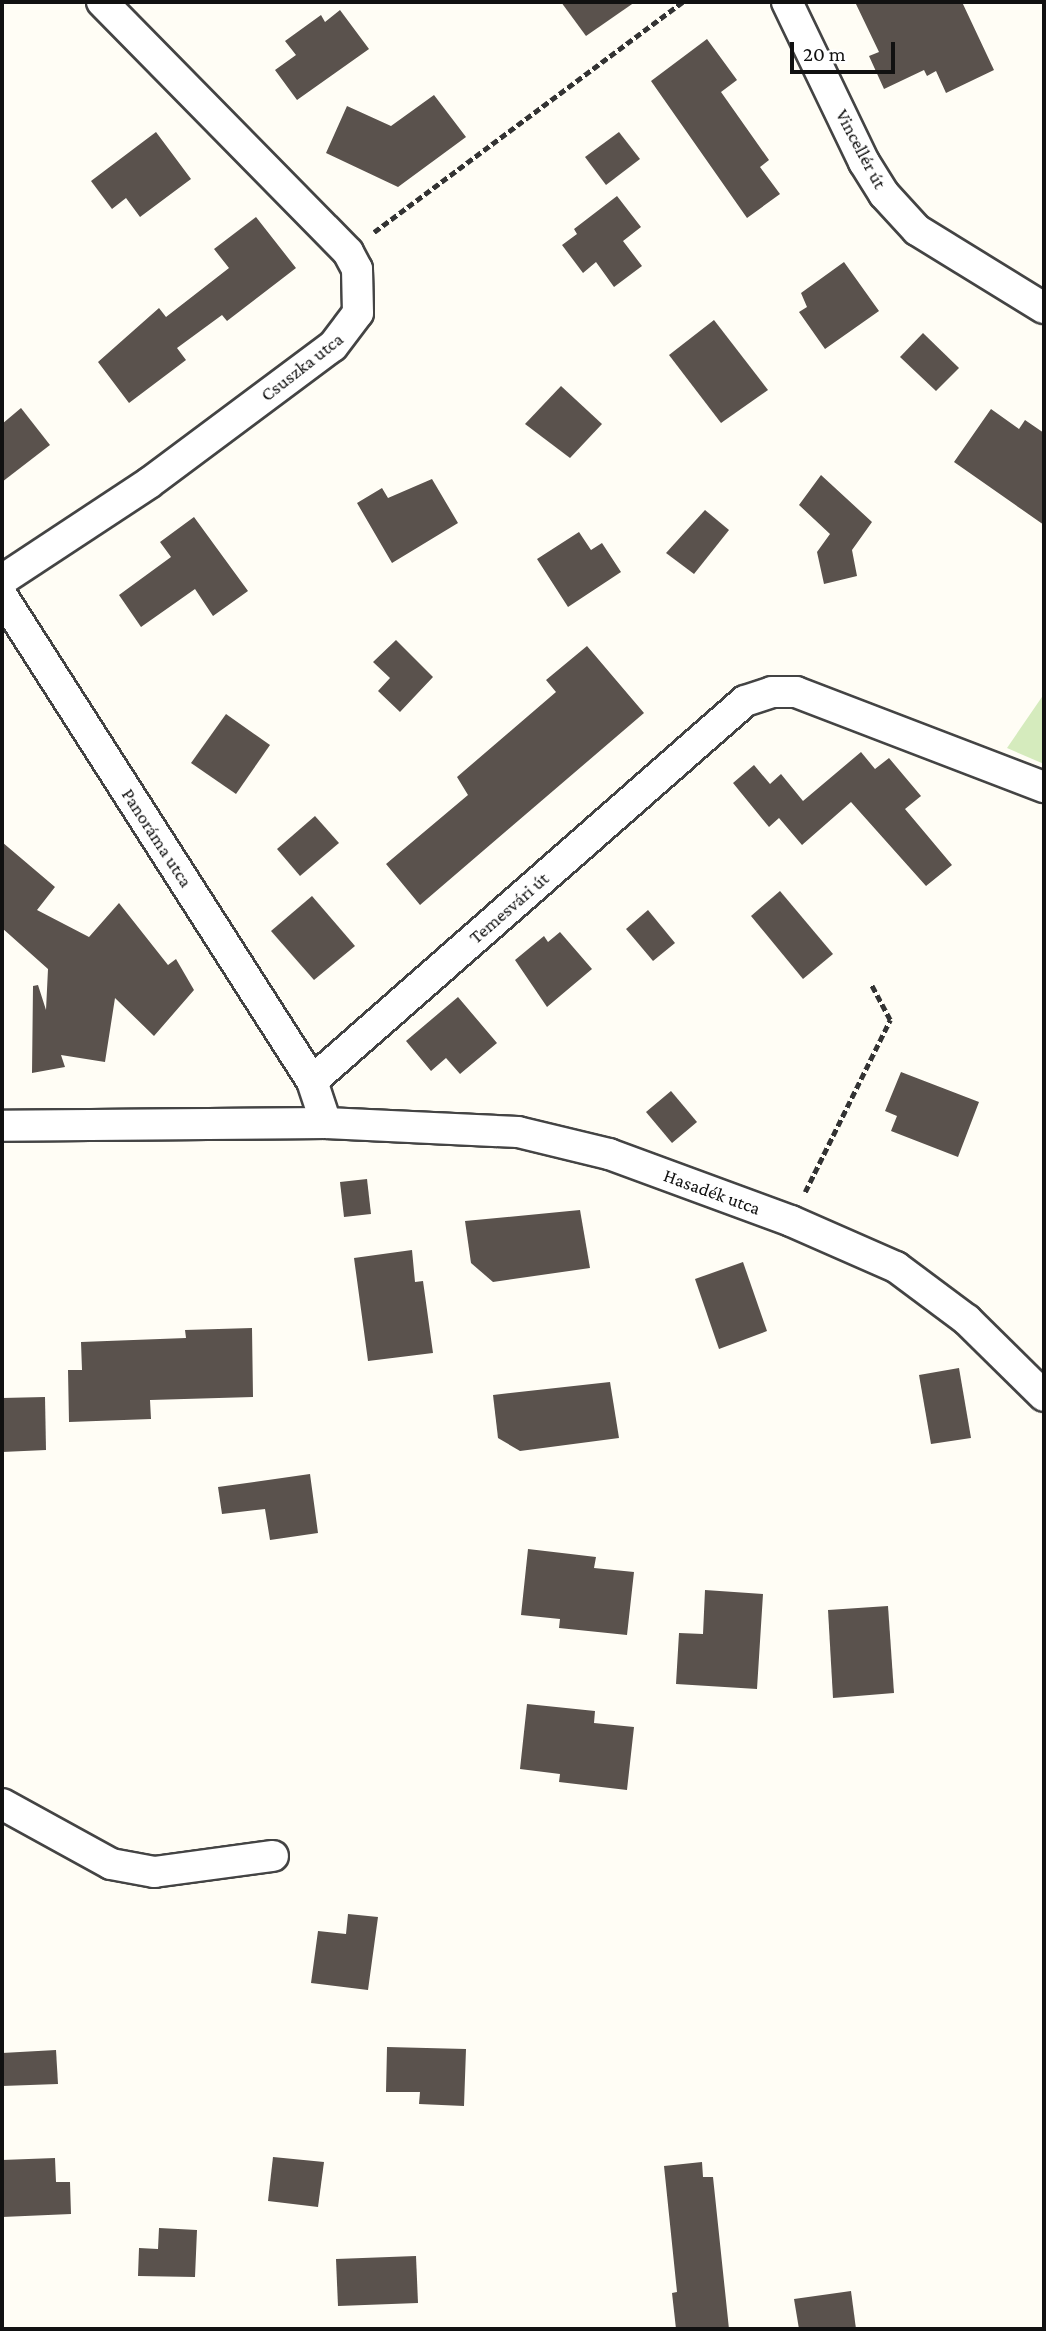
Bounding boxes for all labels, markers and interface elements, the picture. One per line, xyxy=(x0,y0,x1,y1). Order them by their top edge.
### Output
scale bar xyxy=(794,28,899,72)
text: 20 m xyxy=(803,42,846,66)
street label: Vincellér út xyxy=(831,105,891,193)
street label: Csuszka utca xyxy=(256,328,348,406)
street label: Panoráma utca xyxy=(117,784,197,892)
street label: Temesvári út xyxy=(465,867,553,949)
street label: Hasadék utca xyxy=(660,1164,764,1220)

